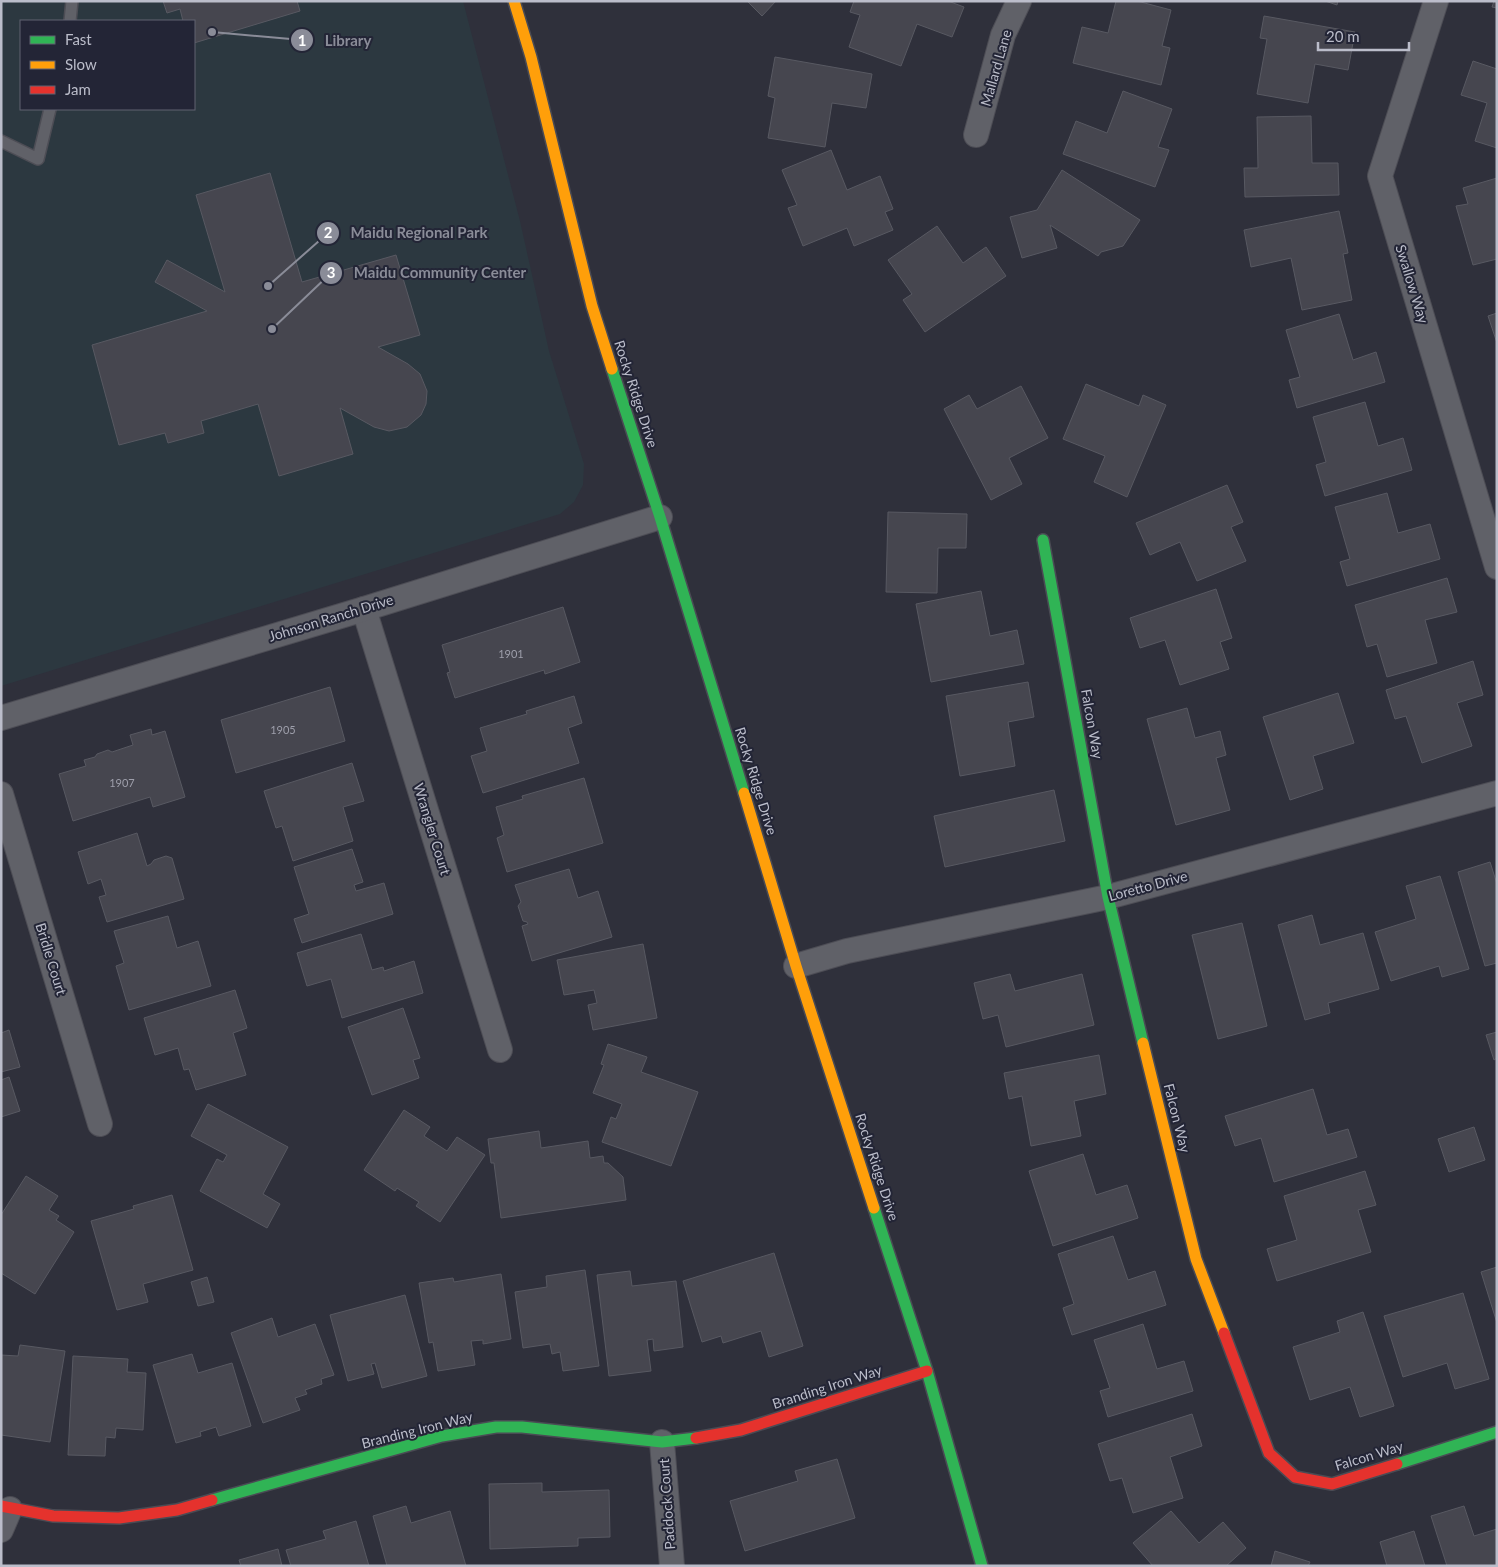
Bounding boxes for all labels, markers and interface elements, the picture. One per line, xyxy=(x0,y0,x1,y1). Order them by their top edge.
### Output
legend xyxy=(20,20,195,110)
scale bar xyxy=(1318,20,1409,52)
callout: Library xyxy=(290,25,382,55)
text: 20 m xyxy=(1326,27,1360,45)
street label: Mallard Lane xyxy=(976,28,1015,108)
text: Fast xyxy=(65,30,92,48)
text: 1 xyxy=(298,31,306,49)
text: Library xyxy=(325,31,371,49)
text: Slow xyxy=(65,55,97,73)
text: Jam xyxy=(65,80,91,98)
callout: Maidu Regional Park xyxy=(316,218,498,248)
text: 2 xyxy=(324,223,333,241)
text: Maidu Regional Park xyxy=(350,223,489,241)
street label: Swallow Way xyxy=(1392,242,1433,326)
callout: Maidu Community Center xyxy=(318,258,536,288)
text: 3 xyxy=(327,263,335,281)
text: Maidu Community Center xyxy=(354,263,527,281)
street label: Rocky Ridge Drive xyxy=(611,338,662,450)
street label: Johnson Ranch Drive xyxy=(266,590,395,645)
house number: 1901 xyxy=(498,647,524,660)
street label: Falcon Way xyxy=(1078,688,1107,761)
house number: 1905 xyxy=(270,723,296,736)
street label: Rocky Ridge Drive xyxy=(732,725,781,837)
house number: 1907 xyxy=(109,776,135,789)
street label: Wrangler Court xyxy=(410,781,455,877)
street label: Loretto Drive xyxy=(1106,867,1189,904)
street label: Bridle Court xyxy=(32,921,71,997)
street label: Falcon Way xyxy=(1161,1082,1194,1155)
street label: Rocky Ridge Drive xyxy=(852,1111,903,1223)
street label: Branding Iron Way xyxy=(770,1361,884,1412)
street label: Branding Iron Way xyxy=(360,1407,475,1452)
street label: Falcon Way xyxy=(1333,1437,1406,1474)
street label: Paddock Court xyxy=(655,1458,678,1550)

